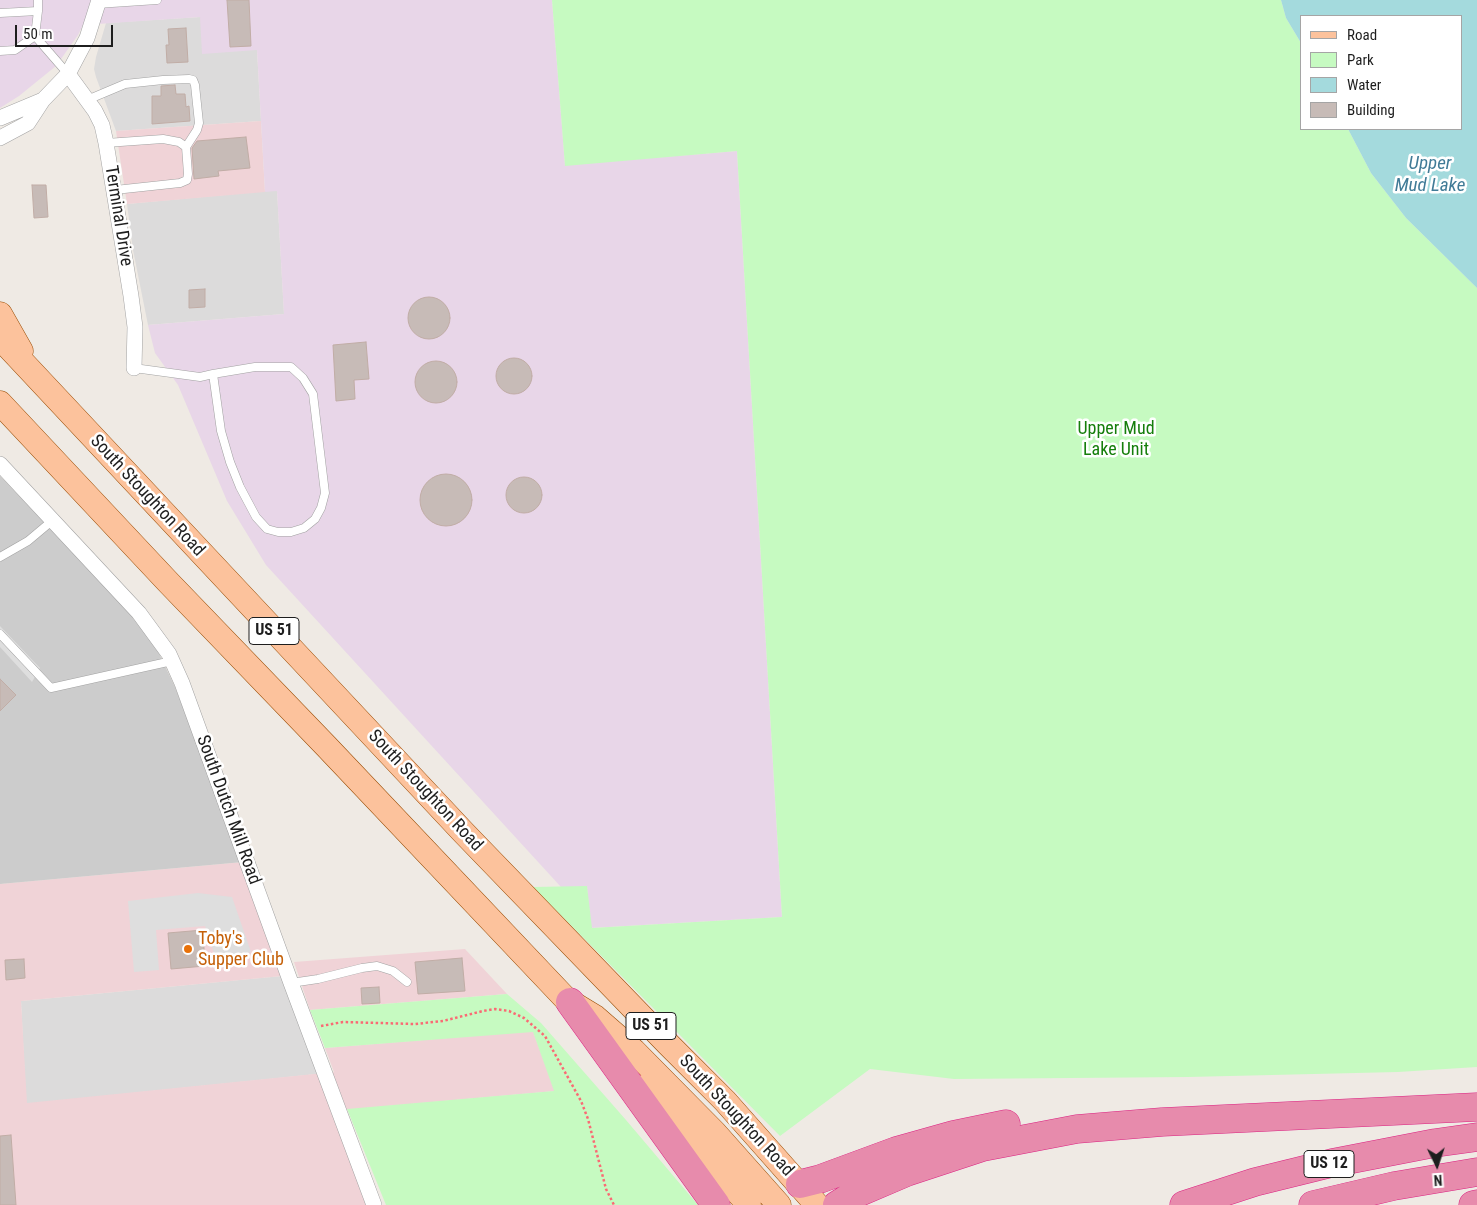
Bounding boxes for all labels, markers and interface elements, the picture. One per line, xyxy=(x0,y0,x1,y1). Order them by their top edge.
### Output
scale bar xyxy=(18,15,115,47)
legend xyxy=(1300,15,1462,130)
text: 50 m xyxy=(23,25,53,43)
text: Road xyxy=(1347,26,1377,44)
text: Park xyxy=(1347,51,1374,69)
text: Water xyxy=(1347,76,1381,94)
text: Building xyxy=(1347,101,1395,119)
water label: Upper Mud Lake xyxy=(1395,153,1465,197)
street label: Terminal Drive xyxy=(99,164,137,268)
park label: Upper Mud Lake Unit xyxy=(1077,418,1155,460)
street label: South Stoughton Road xyxy=(85,431,209,561)
road number: US 51 xyxy=(249,618,299,644)
street label: South Stoughton Road xyxy=(363,726,487,856)
street label: South Dutch Mill Road xyxy=(191,733,265,887)
place label: Toby's Supper Club xyxy=(198,928,284,971)
marker: Toby's Supper Club xyxy=(182,943,194,955)
road number: US 51 xyxy=(626,1012,676,1040)
street label: South Stoughton Road xyxy=(674,1051,798,1181)
north arrow xyxy=(1412,1140,1462,1190)
road number: US 12 xyxy=(1304,1150,1354,1178)
text: N xyxy=(1433,1172,1443,1188)

